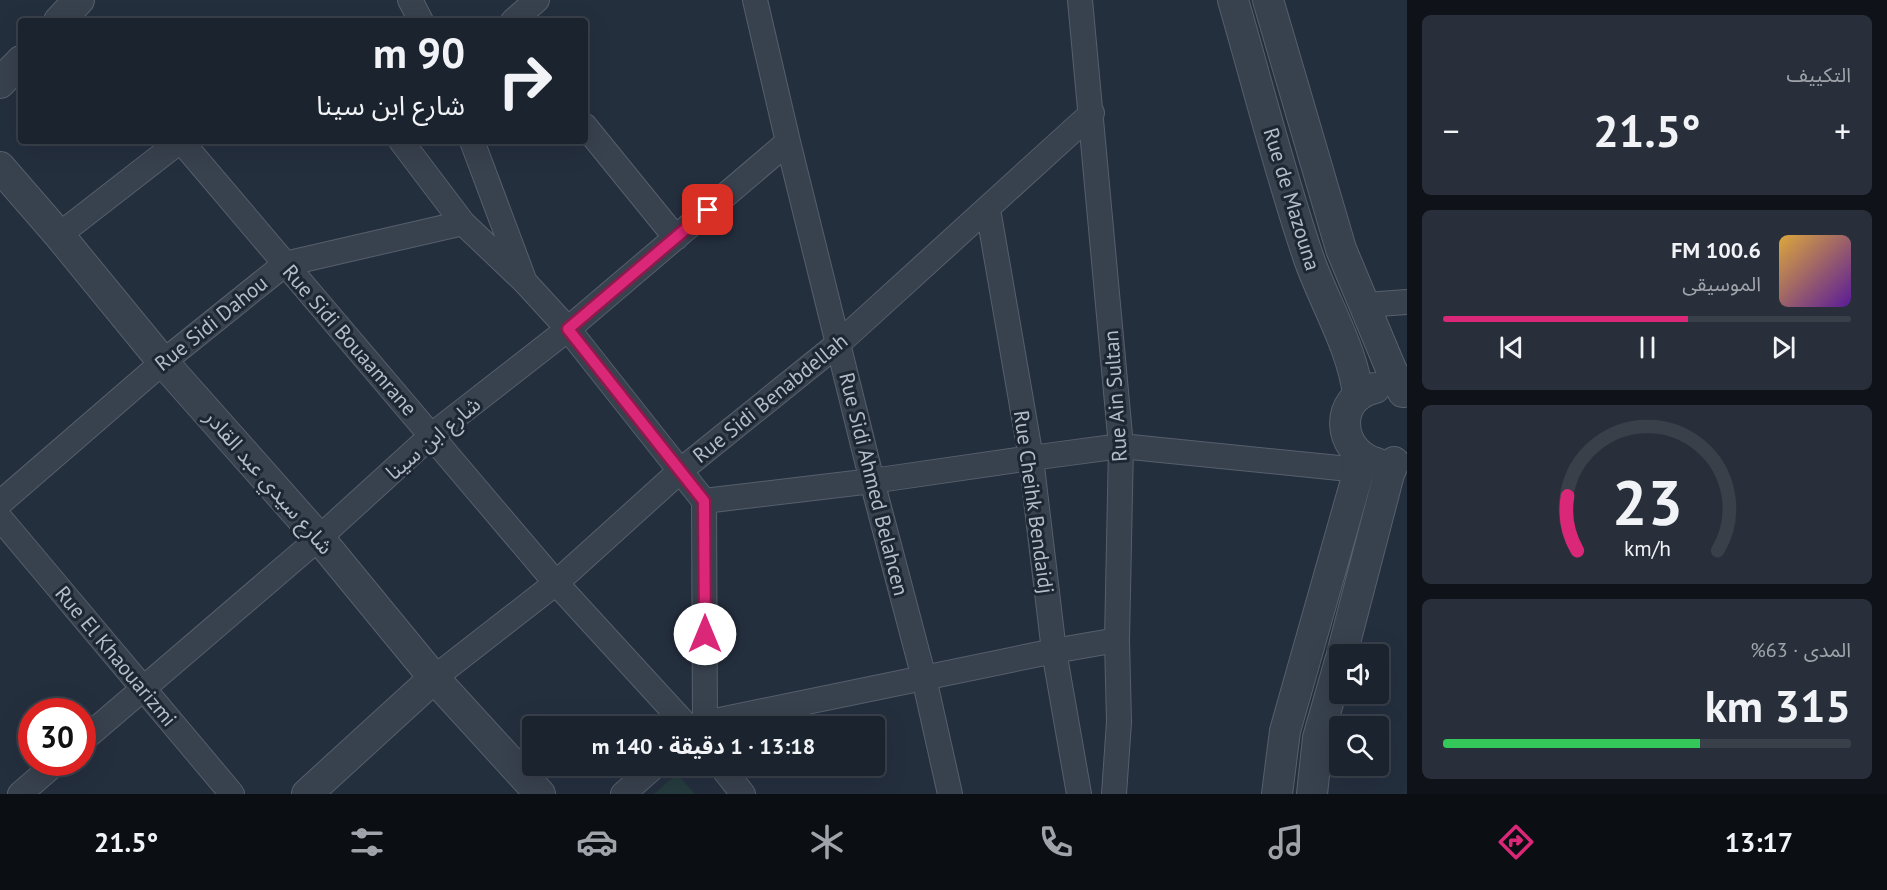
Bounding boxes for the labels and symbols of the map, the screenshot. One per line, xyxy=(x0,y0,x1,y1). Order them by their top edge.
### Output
street label: Rue de Mazouna xyxy=(1257,124,1327,274)
pin xyxy=(682,184,733,235)
street label: Rue Sidi Bouaamrane xyxy=(277,259,423,421)
street label: Rue Sidi Dahou xyxy=(149,269,273,377)
street label: Rue Sidi Benabdellah xyxy=(687,327,853,469)
street label: Rue Ain Sultan xyxy=(1097,329,1133,463)
street label: Rue Sidi Ahmed Belahcen xyxy=(833,370,915,598)
street label: شارع ابن سينا xyxy=(380,390,487,487)
street label: شارع سيدي عبد القادر xyxy=(196,403,339,562)
street label: Rue Cheihk Bendaidj xyxy=(1008,409,1060,595)
street label: Rue El Khaouarizmi xyxy=(49,580,183,732)
position arrow xyxy=(673,602,737,666)
speed limit sign: 30 xyxy=(18,698,96,776)

